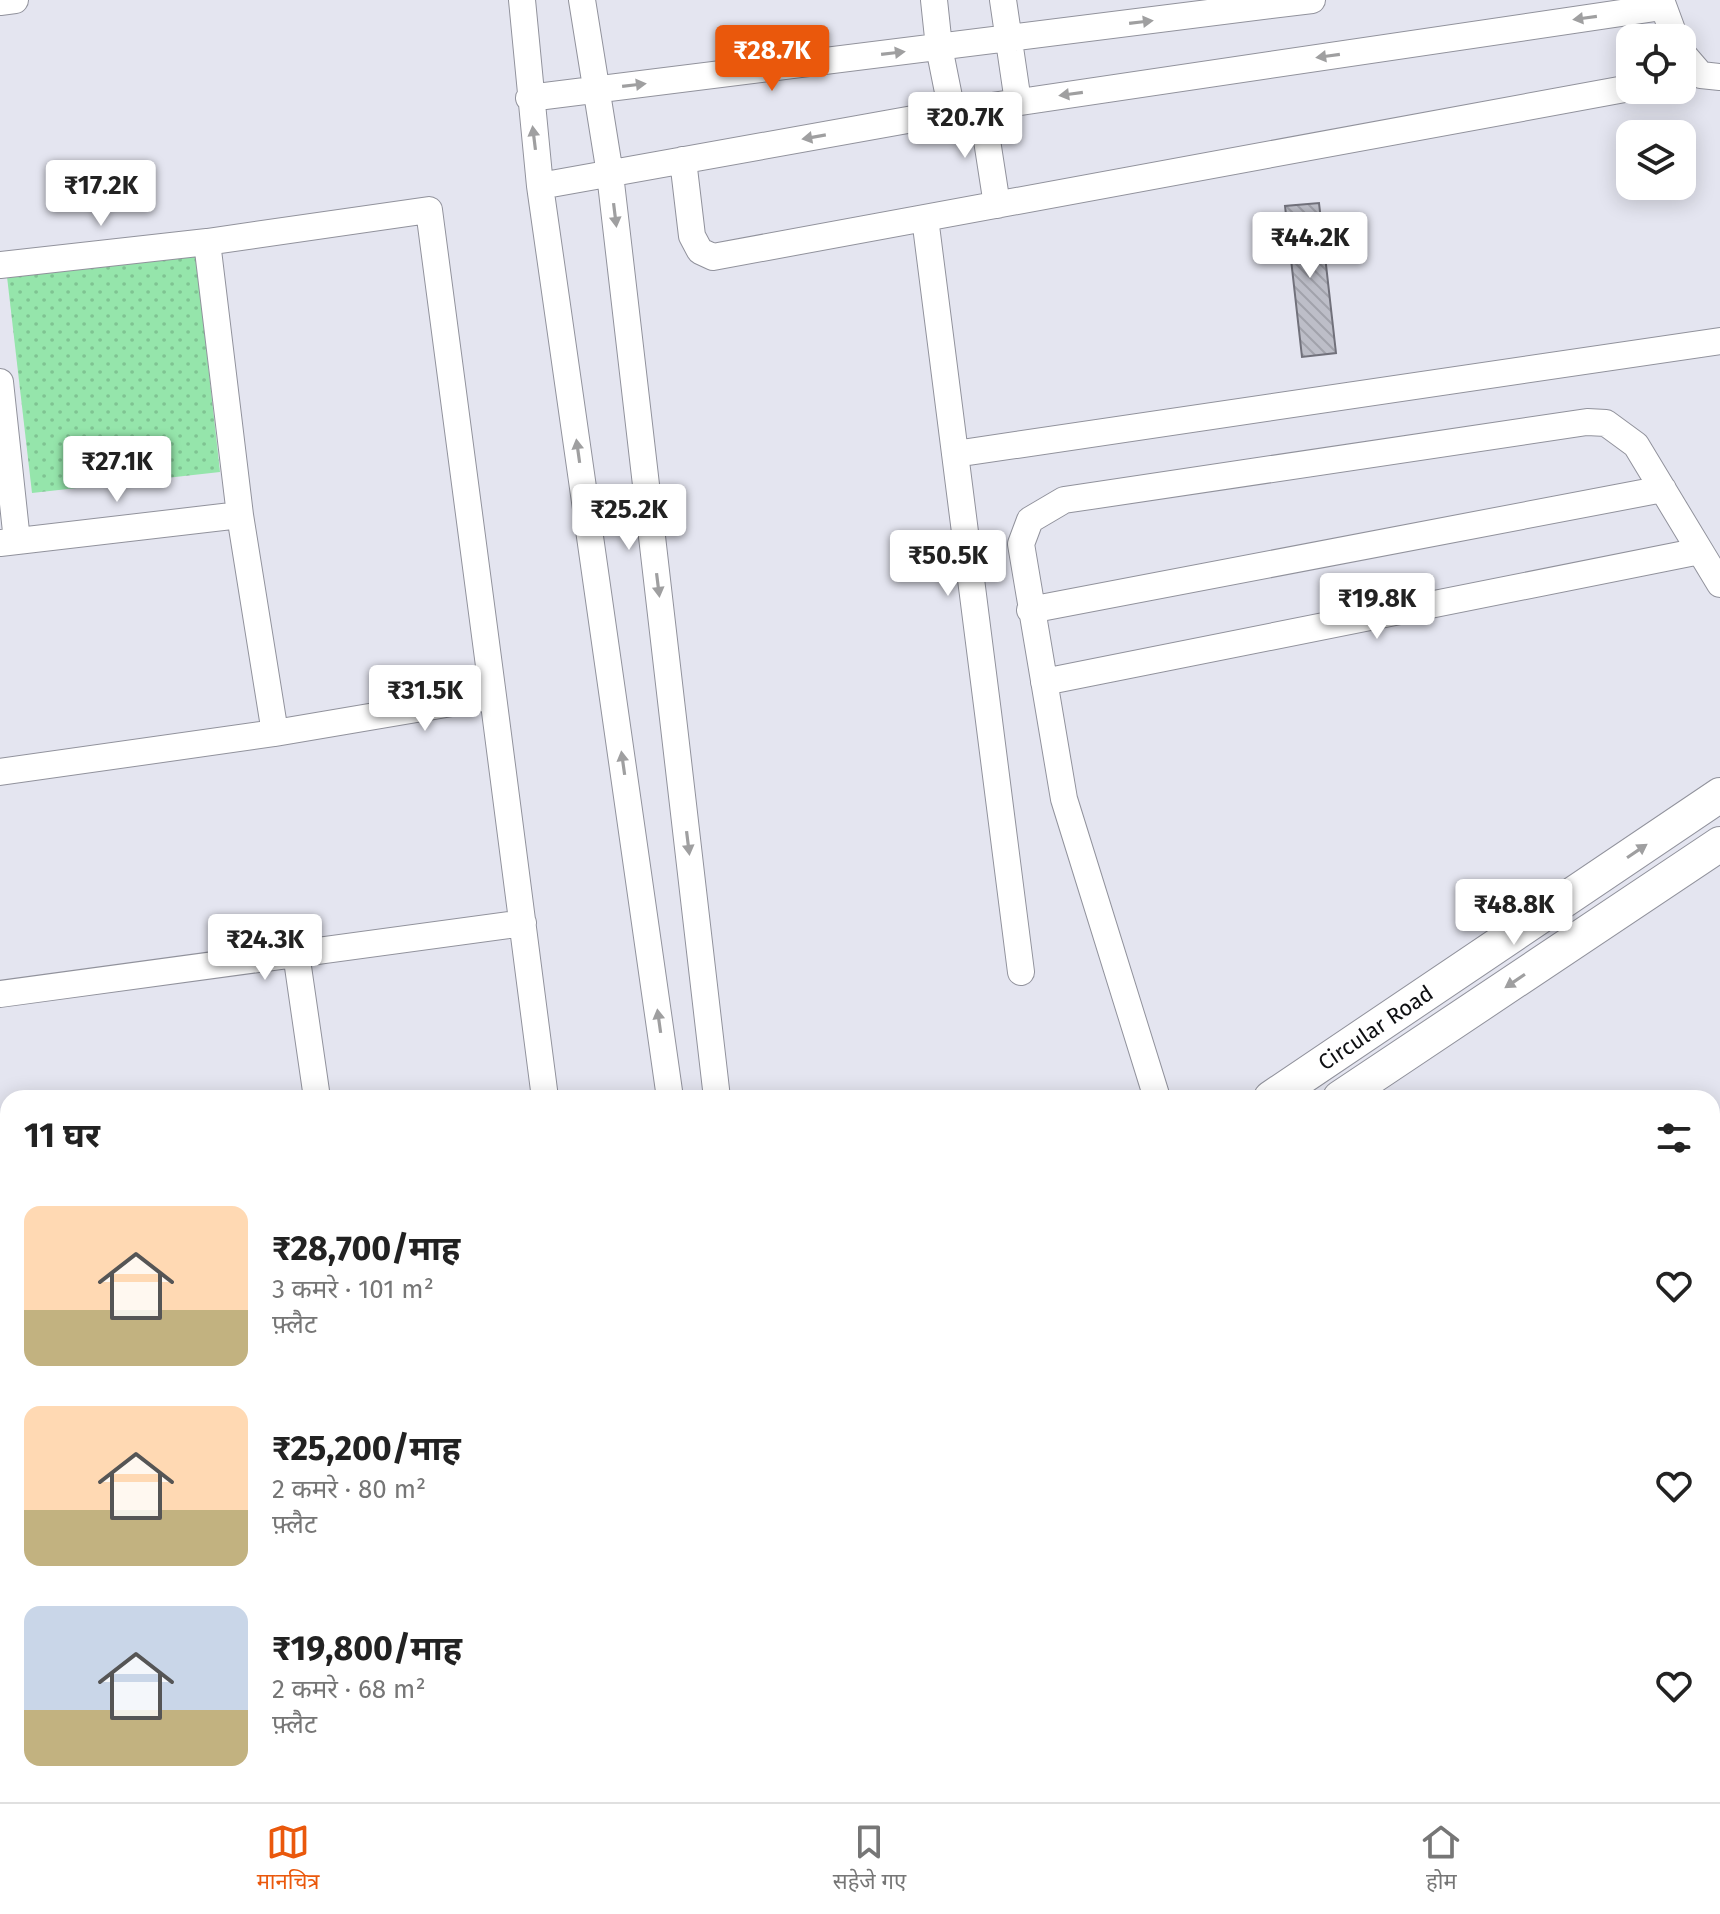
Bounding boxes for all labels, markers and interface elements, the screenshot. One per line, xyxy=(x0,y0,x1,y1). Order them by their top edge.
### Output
one-way arrow xyxy=(1572,12,1597,25)
one-way arrow xyxy=(1128,15,1153,28)
map controls xyxy=(1616,24,1696,200)
button: locate xyxy=(1616,24,1696,104)
pin: ₹28.7K xyxy=(707,25,837,93)
text: ₹28.7K xyxy=(733,35,811,66)
one-way arrow xyxy=(880,46,905,59)
one-way arrow xyxy=(1315,50,1340,63)
one-way arrow xyxy=(622,78,647,91)
one-way arrow xyxy=(1058,88,1083,101)
pin: ₹20.7K xyxy=(900,92,1030,160)
text: ₹20.7K xyxy=(926,102,1004,133)
button: layers xyxy=(1616,120,1696,200)
one-way arrow xyxy=(528,125,541,150)
one-way arrow xyxy=(801,131,826,143)
pin: ₹17.2K xyxy=(36,160,166,228)
text: ₹17.2K xyxy=(64,170,138,201)
one-way arrow xyxy=(609,203,622,228)
pin: ₹44.2K xyxy=(1245,212,1375,280)
text: ₹44.2K xyxy=(1270,222,1350,253)
pin: ₹27.1K xyxy=(52,436,182,504)
one-way arrow xyxy=(571,438,584,463)
text: ₹27.1K xyxy=(81,446,153,477)
pin: ₹25.2K xyxy=(564,484,694,552)
text: ₹25.2K xyxy=(590,494,668,525)
pin: ₹50.5K xyxy=(883,530,1013,598)
text: ₹50.5K xyxy=(908,540,988,571)
one-way arrow xyxy=(652,573,665,598)
pin: ₹19.8K xyxy=(1312,573,1442,641)
text: ₹19.8K xyxy=(1338,583,1416,614)
pin: ₹31.5K xyxy=(360,665,490,733)
text: ₹31.5K xyxy=(387,675,463,706)
one-way arrow xyxy=(616,751,629,776)
one-way arrow xyxy=(681,831,694,856)
one-way arrow xyxy=(1627,844,1648,859)
pin: ₹48.8K xyxy=(1449,879,1579,947)
text: ₹48.8K xyxy=(1473,889,1555,920)
pin: ₹24.3K xyxy=(200,914,330,982)
text: ₹24.3K xyxy=(226,924,304,955)
one-way arrow xyxy=(1505,973,1526,988)
street label: Circular Road xyxy=(1313,979,1438,1076)
one-way arrow xyxy=(652,1008,665,1033)
text: 11 घर xyxy=(24,1115,100,1156)
icon: filters xyxy=(1652,1116,1696,1160)
text: ₹28,700/माह xyxy=(272,1228,460,1269)
icon: home xyxy=(88,1238,184,1334)
icon: heart xyxy=(1652,1264,1696,1308)
text: 3 कमरे · 101 m² xyxy=(272,1274,434,1305)
text: फ़्लैट xyxy=(272,1309,317,1340)
text: ₹25,200/माह xyxy=(272,1428,461,1469)
icon: home xyxy=(88,1438,184,1534)
icon: heart xyxy=(1652,1464,1696,1508)
text: 2 कमरे · 80 m² xyxy=(272,1474,426,1505)
text: फ़्लैट xyxy=(272,1509,317,1540)
text: ₹19,800/माह xyxy=(272,1628,462,1669)
icon: home xyxy=(88,1638,184,1734)
icon: heart xyxy=(1652,1664,1696,1708)
text: 2 कमरे · 68 m² xyxy=(272,1674,426,1705)
text: फ़्लैट xyxy=(272,1709,317,1740)
tab: मानचित्र xyxy=(257,1820,320,1898)
tab: सहेजे गए xyxy=(833,1820,906,1898)
tab: होम xyxy=(1419,1820,1463,1898)

